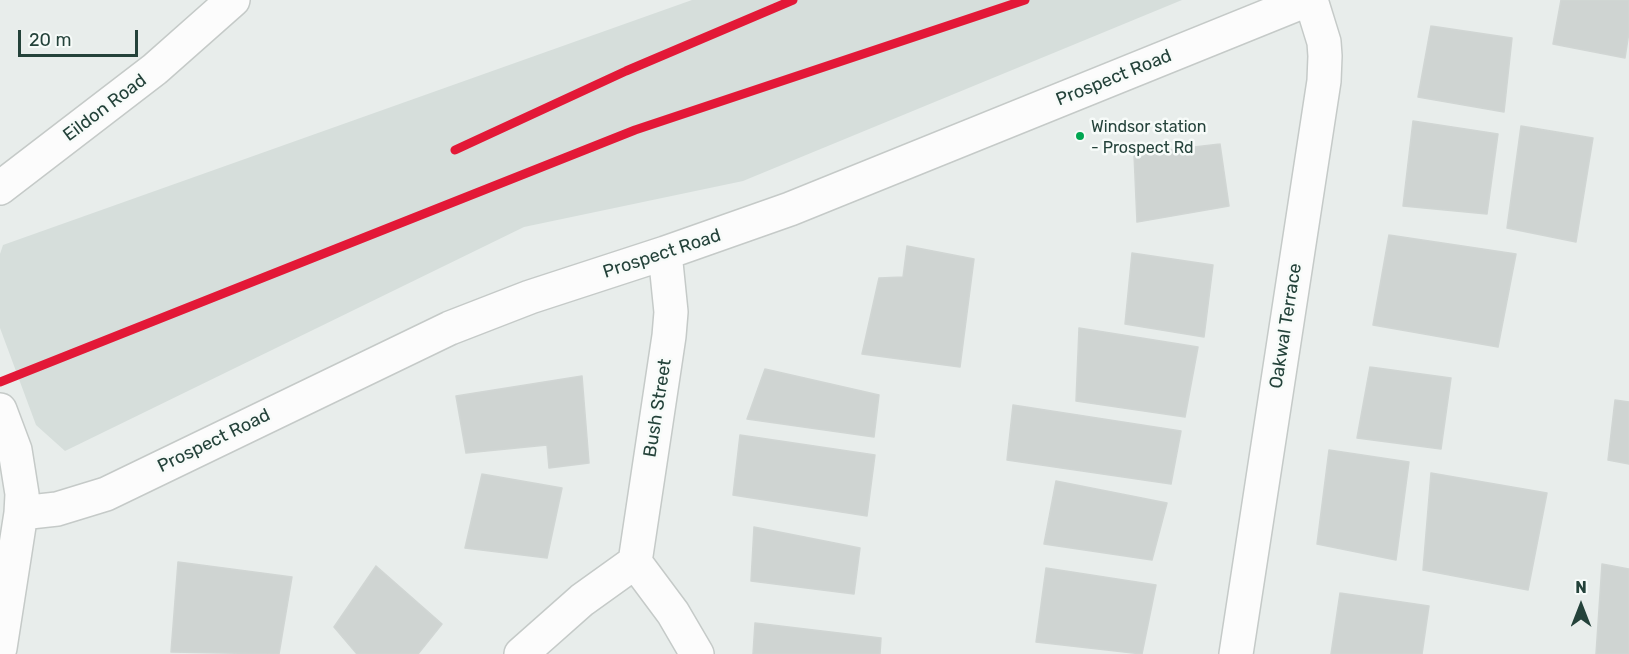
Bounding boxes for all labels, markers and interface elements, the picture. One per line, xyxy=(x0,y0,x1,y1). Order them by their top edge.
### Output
scale bar xyxy=(21,18,141,56)
text: 20 m xyxy=(29,29,71,51)
street label: Prospect Road xyxy=(1053,45,1175,111)
street label: Eildon Road xyxy=(59,70,151,146)
place label: Windsor station - Prospect Rd xyxy=(1091,117,1206,155)
marker: Windsor station - Prospect Rd xyxy=(1074,130,1086,142)
street label: Prospect Road xyxy=(600,225,724,283)
street label: Oakwal Terrace xyxy=(1265,262,1307,390)
street label: Bush Street xyxy=(640,357,676,459)
street label: Prospect Road xyxy=(154,404,274,478)
north arrow xyxy=(1551,576,1611,636)
text: N xyxy=(1575,578,1587,597)

